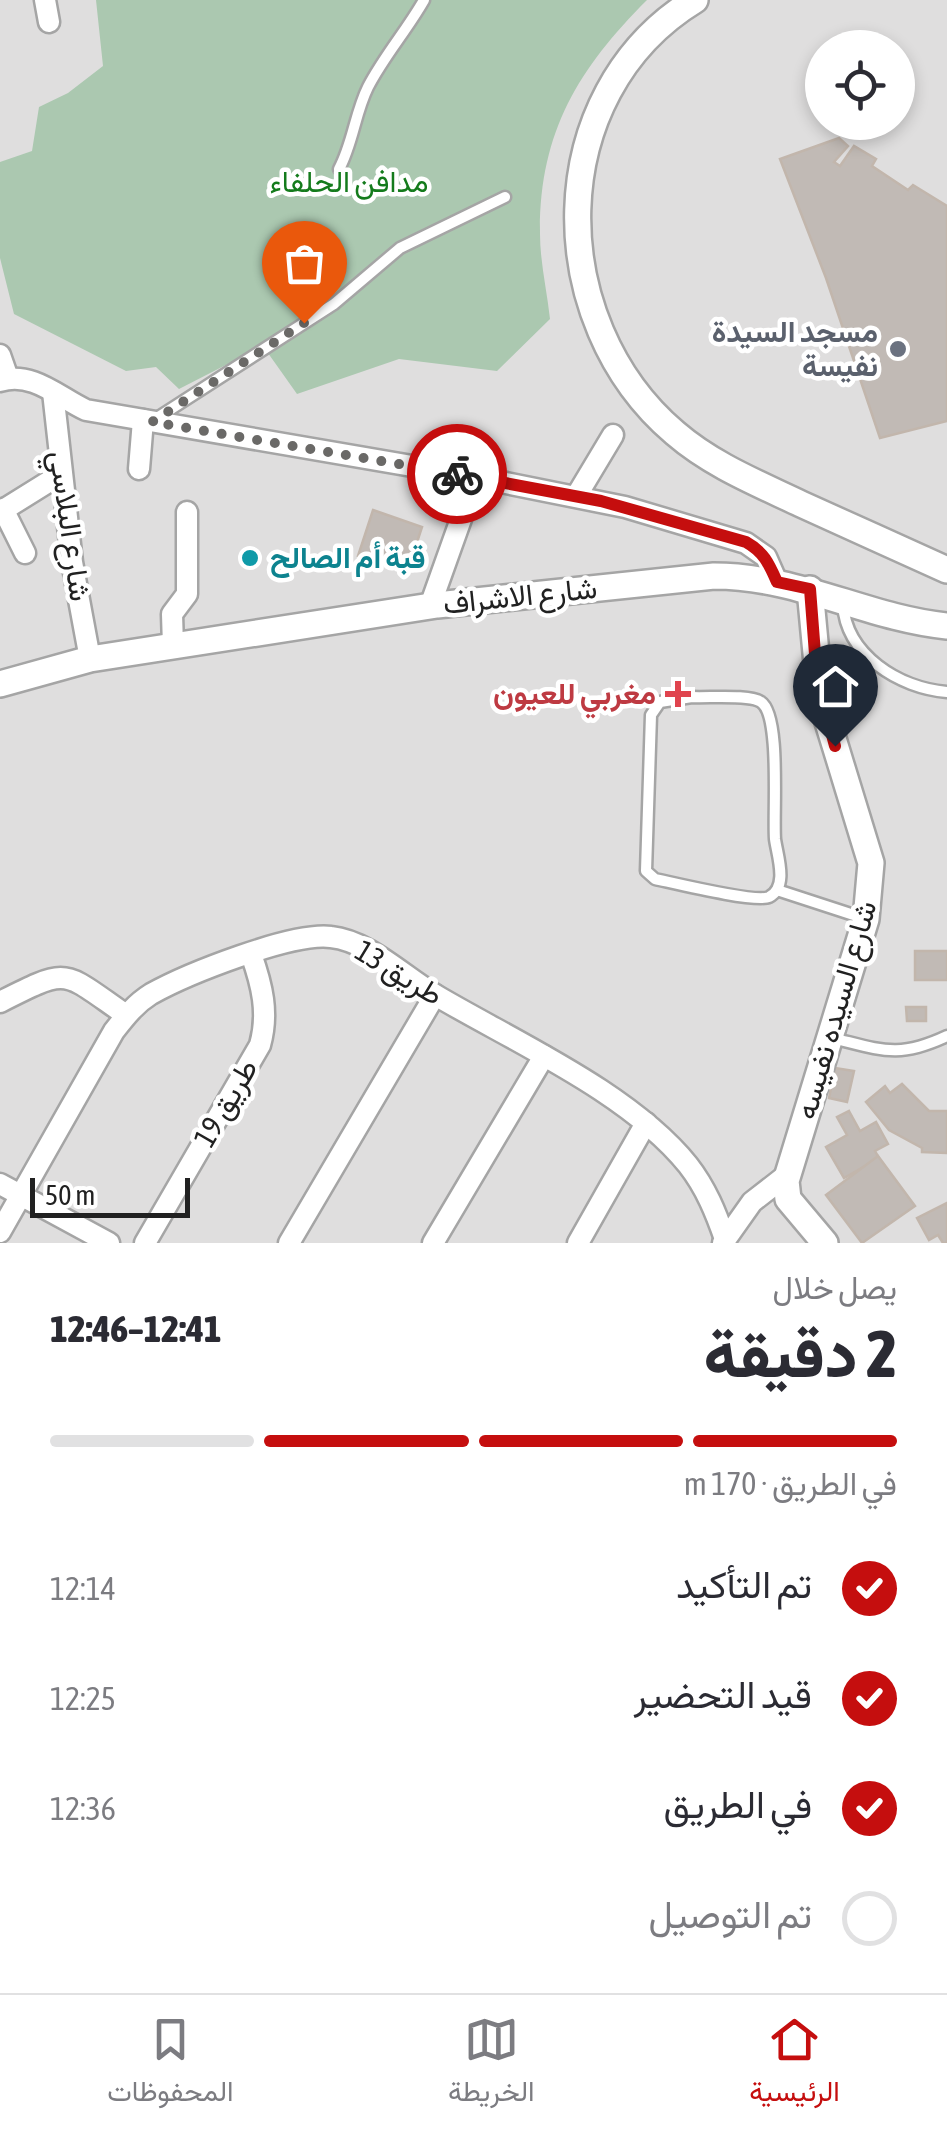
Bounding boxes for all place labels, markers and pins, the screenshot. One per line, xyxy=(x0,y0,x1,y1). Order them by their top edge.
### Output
pin xyxy=(262,221,347,324)
place label: مسجد السيدة نفيسة xyxy=(712,314,878,383)
marker: مسجد السيدة نفيسة xyxy=(887,338,909,360)
place label: قبة أم الصالح xyxy=(270,540,426,578)
marker: قبة أم الصالح xyxy=(239,547,261,569)
pin xyxy=(793,644,878,747)
place label: مغربي للعيون xyxy=(493,676,656,719)
marker: مغربي للعيون xyxy=(665,681,691,707)

